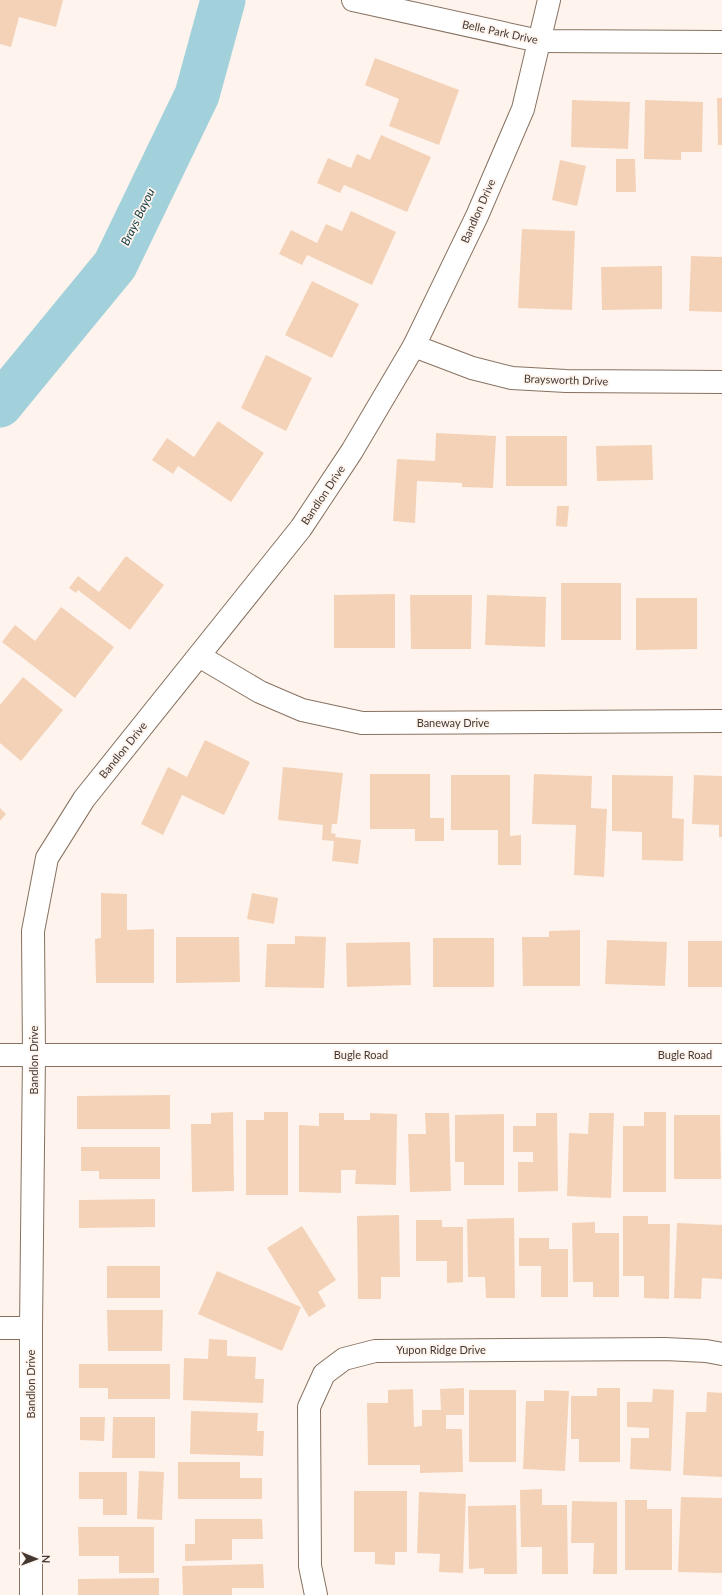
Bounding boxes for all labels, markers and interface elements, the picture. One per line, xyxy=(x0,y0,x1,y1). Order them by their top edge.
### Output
street label: Belle Park Drive xyxy=(461,17,539,46)
street label: Bandlon Drive xyxy=(458,177,498,245)
water label: Brays Bayou xyxy=(117,186,158,248)
street label: Braysworth Drive xyxy=(524,372,609,387)
street label: Bandlon Drive xyxy=(298,462,347,527)
street label: Baneway Drive xyxy=(417,716,490,729)
street label: Bandlon Drive xyxy=(96,719,149,781)
street label: Bandlon Drive xyxy=(27,1025,40,1094)
street label: Bugle Road xyxy=(334,1048,388,1061)
street label: Bugle Road xyxy=(658,1048,712,1061)
street label: Yupon Ridge Drive xyxy=(396,1343,486,1356)
street label: Bandlon Drive xyxy=(24,1349,37,1418)
north arrow xyxy=(16,1539,56,1579)
text: N xyxy=(40,1555,53,1564)

